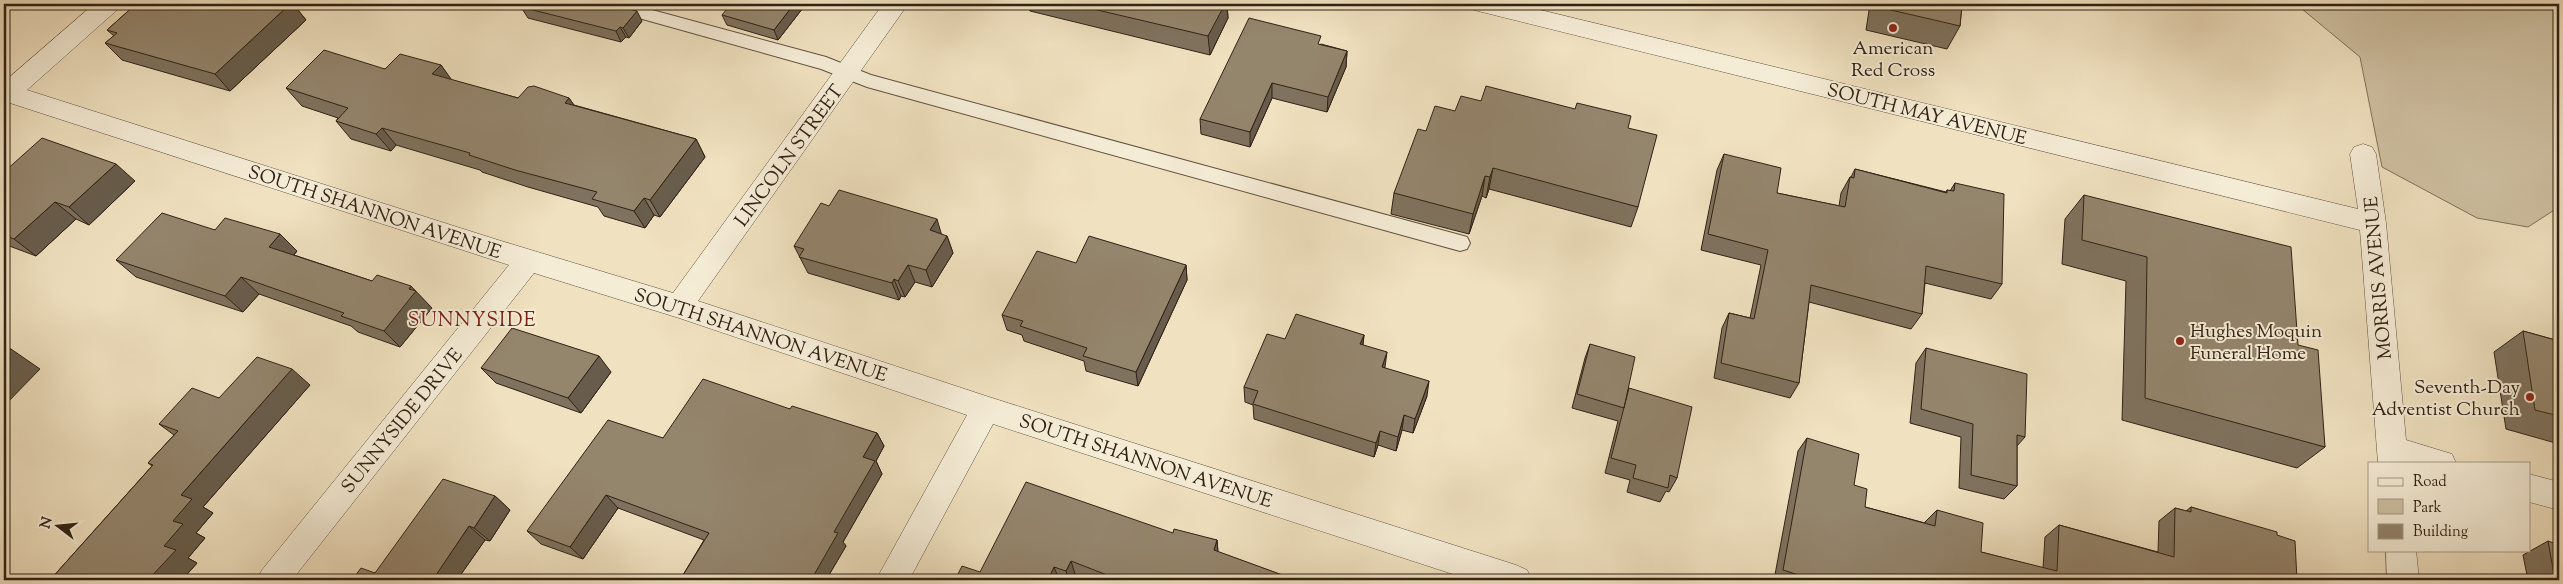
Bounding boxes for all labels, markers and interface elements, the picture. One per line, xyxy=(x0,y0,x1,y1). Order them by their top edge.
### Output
marker: American Red Cross xyxy=(1887,22,1899,34)
place label: American Red Cross xyxy=(1851,36,1935,85)
street label: SOUTH MAY AVENUE xyxy=(1824,78,2030,153)
street label: LINCOLN STREET xyxy=(729,80,851,233)
street label: SOUTH SHANNON AVENUE xyxy=(244,160,505,267)
street label: MORRIS AVENUE xyxy=(2359,194,2400,361)
street label: SOUTH SHANNON AVENUE xyxy=(630,283,891,390)
district label: SUNNYSIDE xyxy=(407,307,537,336)
place label: Hughes Moquin Funeral Home xyxy=(2190,319,2322,368)
marker: Hughes Moquin Funeral Home xyxy=(2174,335,2186,347)
street label: SUNNYSIDE DRIVE xyxy=(336,343,470,500)
place label: Seventh-Day Adventist Church xyxy=(2372,375,2521,424)
marker: Seventh-Day Adventist Church xyxy=(2524,391,2536,403)
street label: SOUTH SHANNON AVENUE xyxy=(1015,409,1276,516)
legend xyxy=(2368,462,2530,552)
text: Road xyxy=(2413,472,2447,493)
text: Park xyxy=(2413,498,2442,519)
north arrow xyxy=(32,502,82,552)
text: N xyxy=(36,515,59,531)
text: Building xyxy=(2413,522,2468,543)

